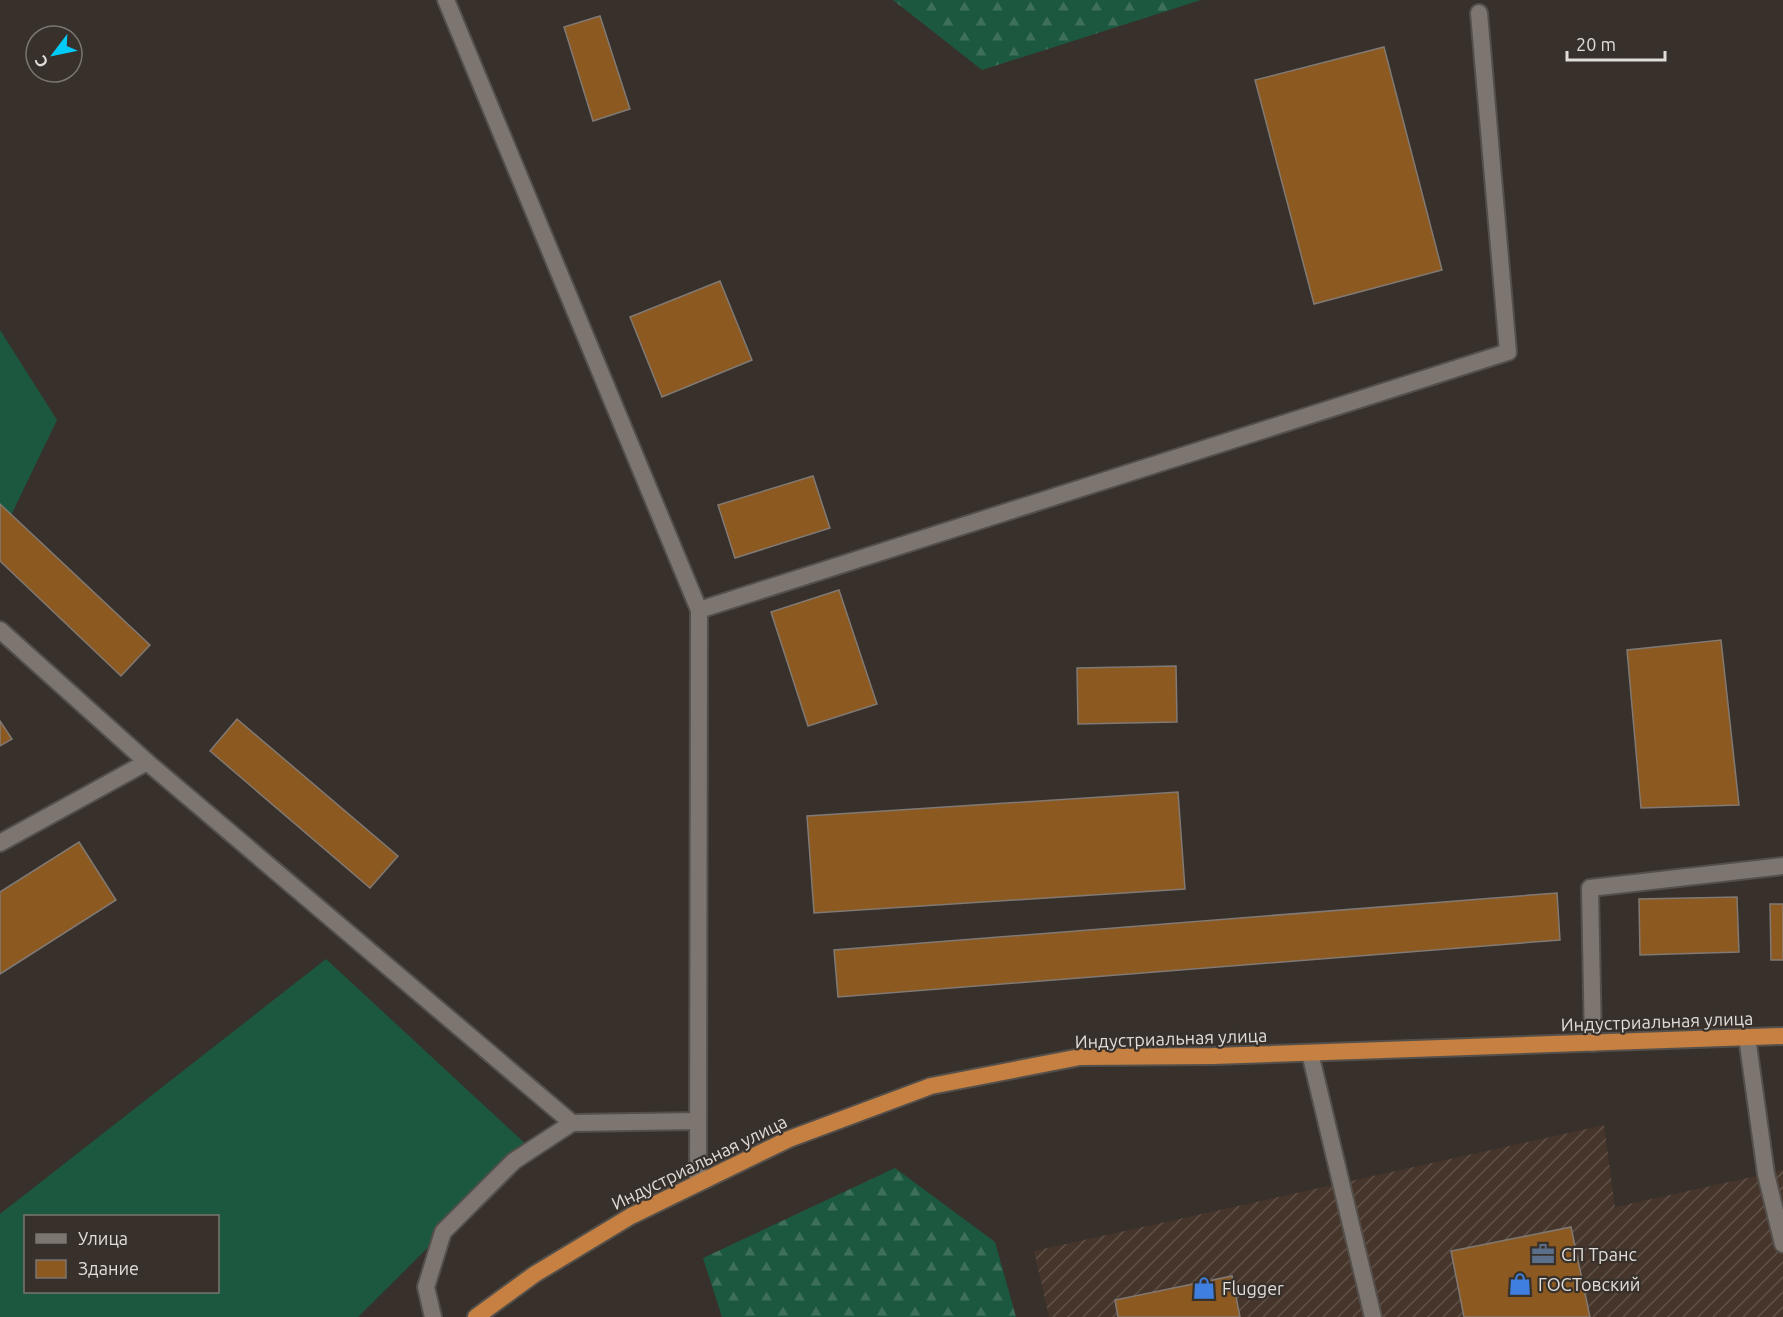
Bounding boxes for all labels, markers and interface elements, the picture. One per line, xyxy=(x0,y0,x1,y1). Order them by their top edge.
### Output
north arrow xyxy=(24,24,84,84)
scale bar xyxy=(1567,24,1664,62)
text: 20 m xyxy=(1576,34,1616,54)
text: С xyxy=(31,53,52,71)
street label: Индустриальная улица xyxy=(1560,1008,1754,1034)
street label: Индустриальная улица xyxy=(1074,1025,1268,1051)
street label: Индустриальная улица xyxy=(608,1111,790,1213)
legend xyxy=(24,1215,219,1293)
text: Улица xyxy=(78,1228,128,1248)
office icon: СП Транс xyxy=(1530,1241,1556,1267)
place label: СП Транс xyxy=(1561,1244,1637,1264)
text: Здание xyxy=(78,1258,139,1278)
shop icon: ГОСТовский xyxy=(1507,1271,1533,1297)
place label: ГОСТовский xyxy=(1538,1274,1640,1294)
shop icon: Flugger xyxy=(1191,1275,1217,1301)
place label: Flugger xyxy=(1222,1278,1284,1298)

